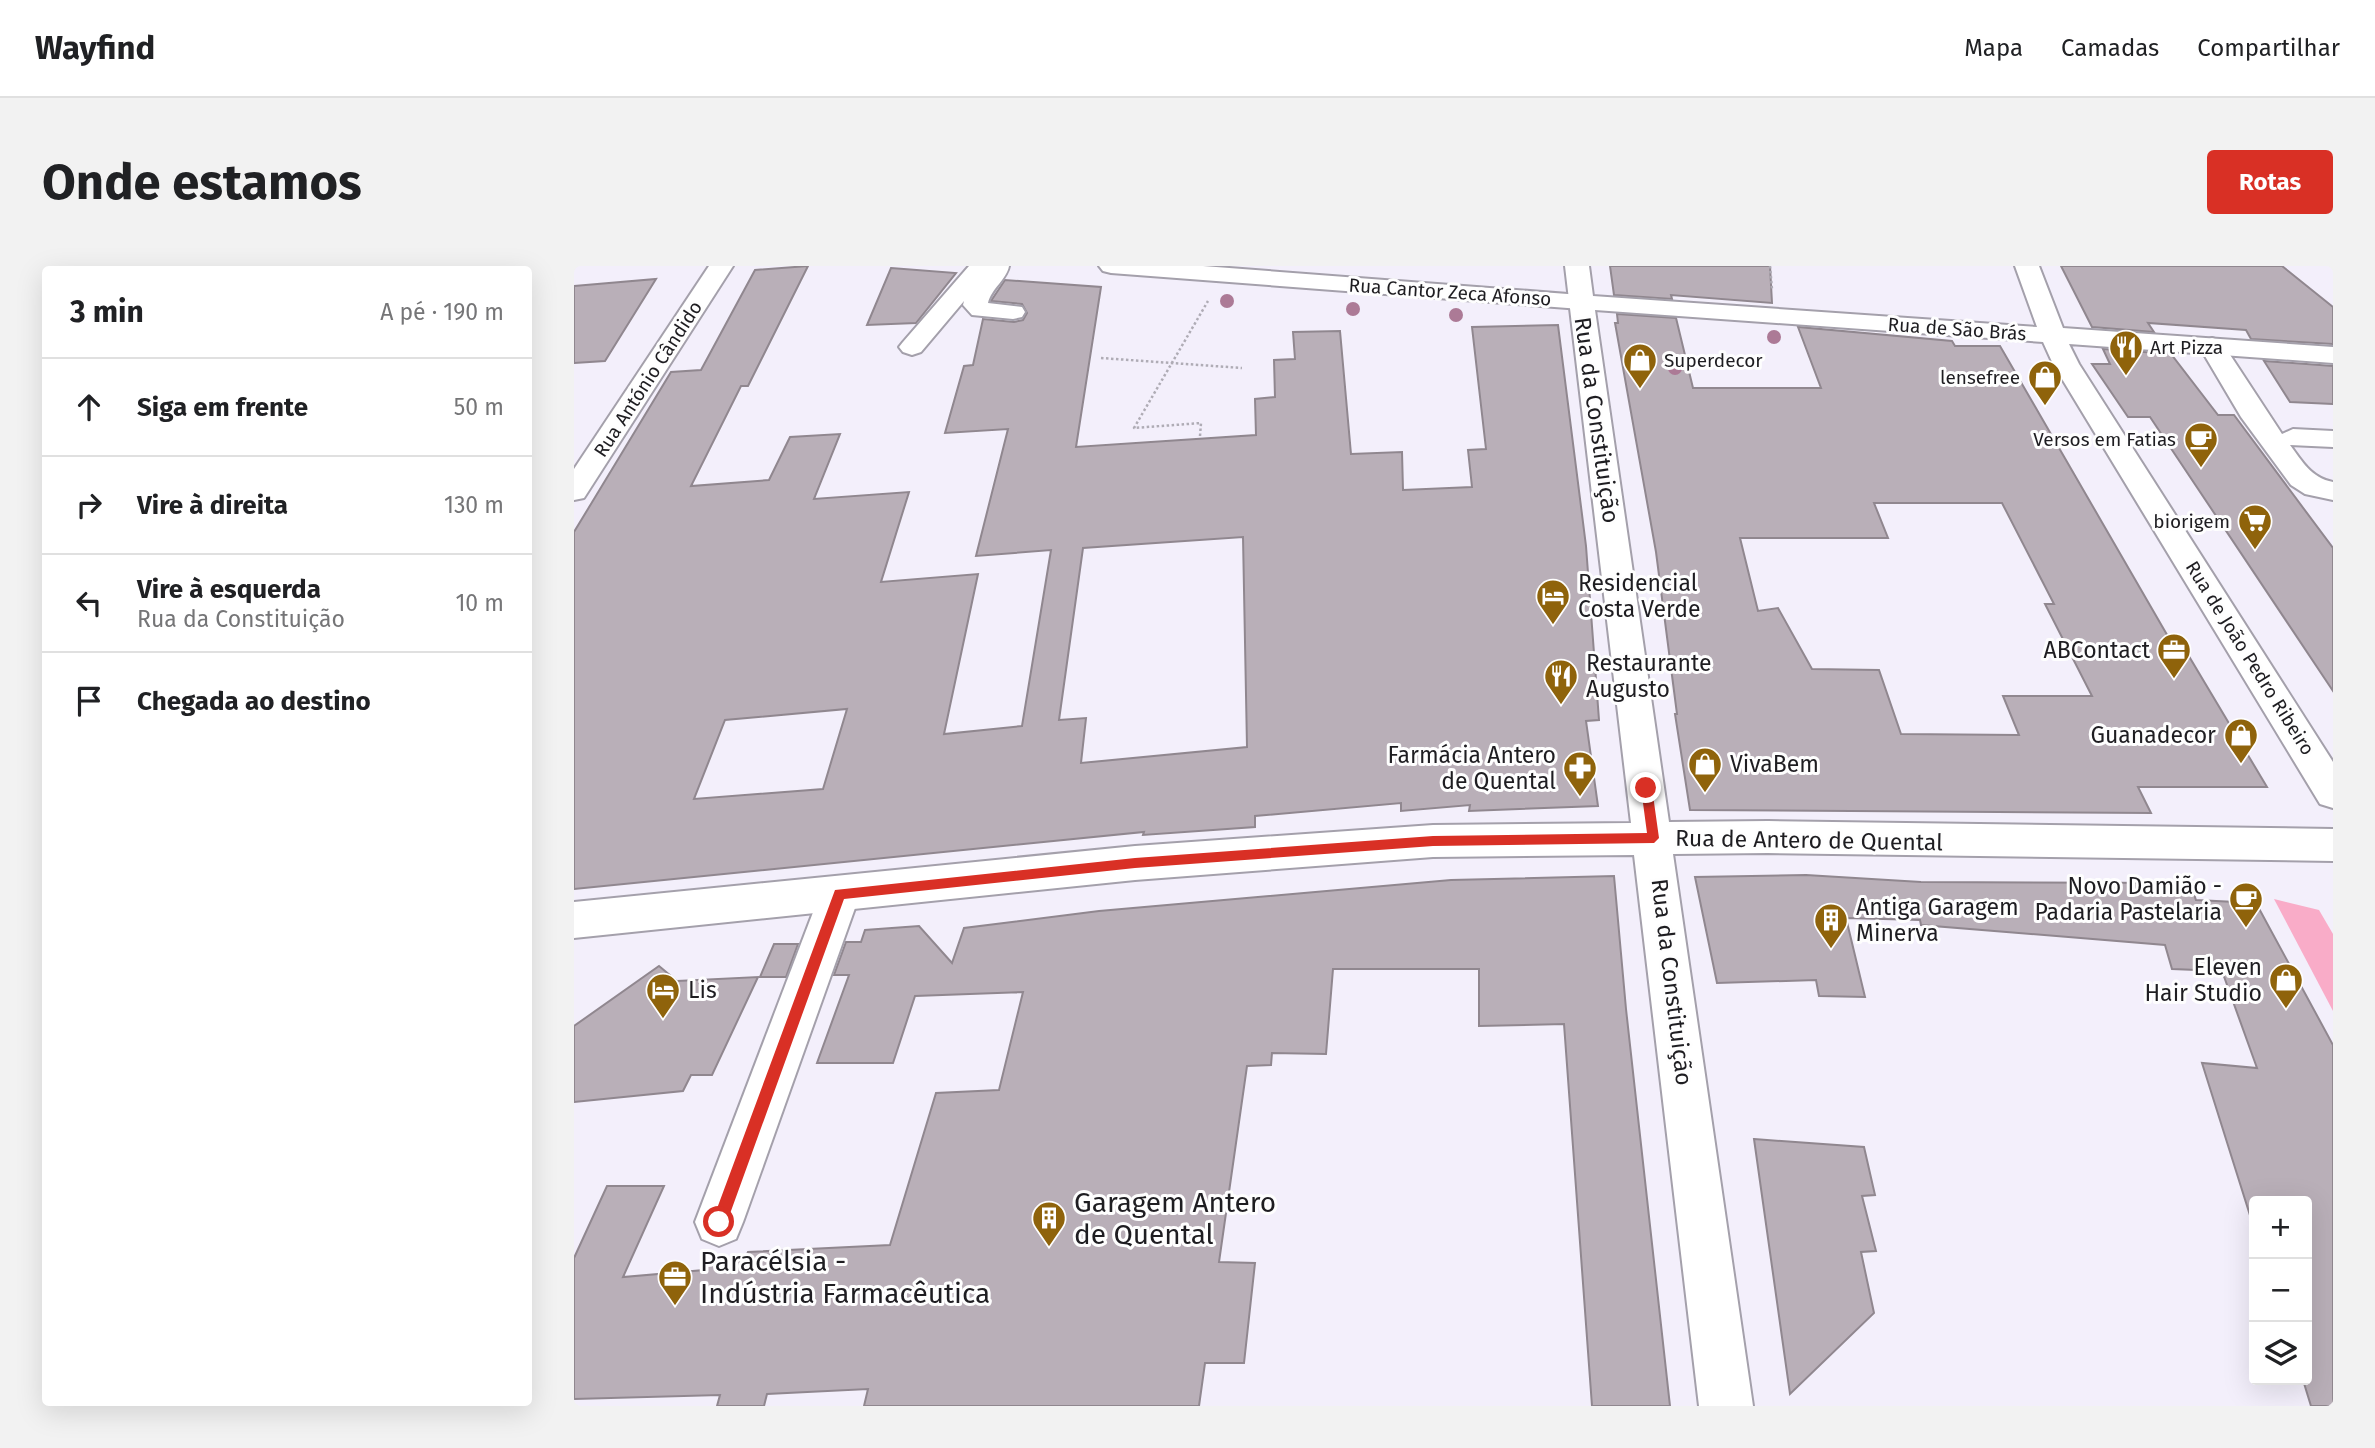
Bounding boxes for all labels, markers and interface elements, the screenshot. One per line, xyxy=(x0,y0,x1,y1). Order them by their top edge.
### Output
text: Wayfind xyxy=(35,28,155,68)
text: Mapa xyxy=(1964,34,2023,62)
text: Camadas xyxy=(2061,34,2159,62)
text: Compartilhar xyxy=(2197,34,2340,62)
button: Rotas xyxy=(2207,150,2333,214)
text: Onde estamos xyxy=(42,153,362,212)
street label: Rua Cantor Zeca Afonso xyxy=(1348,273,1552,311)
text: 3 min xyxy=(70,294,144,330)
street label: Rua António Cândido xyxy=(589,297,707,461)
text: A pé · 190 m xyxy=(380,298,504,326)
street label: Rua de São Brás xyxy=(1887,313,2027,345)
street label: Rua da Constituição xyxy=(1569,315,1625,525)
restaurant icon: Art Pizza xyxy=(2107,328,2145,377)
place label: Art Pizza xyxy=(2150,336,2223,359)
shop icon: Superdecor xyxy=(1621,341,1659,390)
place label: Superdecor xyxy=(1664,349,1763,372)
shop icon: lensefree xyxy=(2026,358,2064,407)
place label: lensefree xyxy=(1940,366,2020,389)
icon: ahead xyxy=(70,388,108,426)
text: Siga em frente xyxy=(137,392,308,423)
text: 50 m xyxy=(454,393,504,421)
cafe icon: Versos em Fatias xyxy=(2182,420,2220,469)
place label: Versos em Fatias xyxy=(2033,428,2176,451)
icon: right xyxy=(70,486,108,524)
text: Vire à direita xyxy=(137,490,288,521)
text: 130 m xyxy=(444,491,504,519)
supermarket icon: biorigem xyxy=(2236,502,2274,551)
place label: biorigem xyxy=(2153,510,2230,533)
street label: Rua de João Pedro Ribeiro xyxy=(2181,557,2319,759)
place label: Residencial Costa Verde xyxy=(1578,569,1701,623)
text: Vire à esquerda xyxy=(137,574,321,605)
hotel icon: Residencial Costa Verde xyxy=(1534,577,1572,626)
icon: left xyxy=(70,584,108,622)
text: 10 m xyxy=(455,589,504,617)
text: Rua da Constituição xyxy=(137,605,345,633)
office icon: ABContact xyxy=(2155,631,2193,680)
place label: ABContact xyxy=(2044,636,2151,664)
place label: Restaurante Augusto xyxy=(1586,649,1711,703)
restaurant icon: Restaurante Augusto xyxy=(1542,657,1580,706)
icon: arrive xyxy=(70,682,108,720)
text: Chegada ao destino xyxy=(137,686,371,717)
shop icon: Guanadecor xyxy=(2222,716,2260,765)
place label: Guanadecor xyxy=(2090,721,2216,749)
place label: Farmácia Antero de Quental xyxy=(1388,741,1556,795)
shop icon: VivaBem xyxy=(1686,745,1724,794)
pharmacy icon: Farmácia Antero de Quental xyxy=(1561,749,1599,798)
place label: VivaBem xyxy=(1730,750,1819,778)
route end xyxy=(1630,772,1661,803)
street label: Rua de Antero de Quental xyxy=(1675,824,1943,856)
place label: Novo Damião - Padaria Pastelaria xyxy=(2035,872,2222,926)
street label: Rua da Constituição xyxy=(1645,877,1699,1087)
cafe icon: Novo Damião - Padaria Pastelaria xyxy=(2227,880,2265,929)
place label: Antiga Garagem Minerva xyxy=(1856,893,2019,947)
building icon: Antiga Garagem Minerva xyxy=(1812,901,1850,950)
place label: Eleven Hair Studio xyxy=(2144,953,2262,1007)
shop icon: Eleven Hair Studio xyxy=(2267,961,2305,1010)
hotel icon: Lis xyxy=(644,971,682,1020)
place label: Lis xyxy=(688,976,717,1004)
place label: Garagem Antero de Quental xyxy=(1074,1186,1276,1251)
map controls xyxy=(2249,1196,2312,1385)
button: + xyxy=(2249,1196,2312,1259)
building icon: Garagem Antero de Quental xyxy=(1030,1199,1068,1248)
route start xyxy=(703,1206,734,1237)
place label: Paracélsia - Indústria Farmacêutica xyxy=(700,1245,990,1310)
office icon: Paracélsia - Indústria Farmacêutica xyxy=(656,1258,694,1307)
button: − xyxy=(2249,1259,2312,1322)
button: layers xyxy=(2249,1322,2312,1385)

